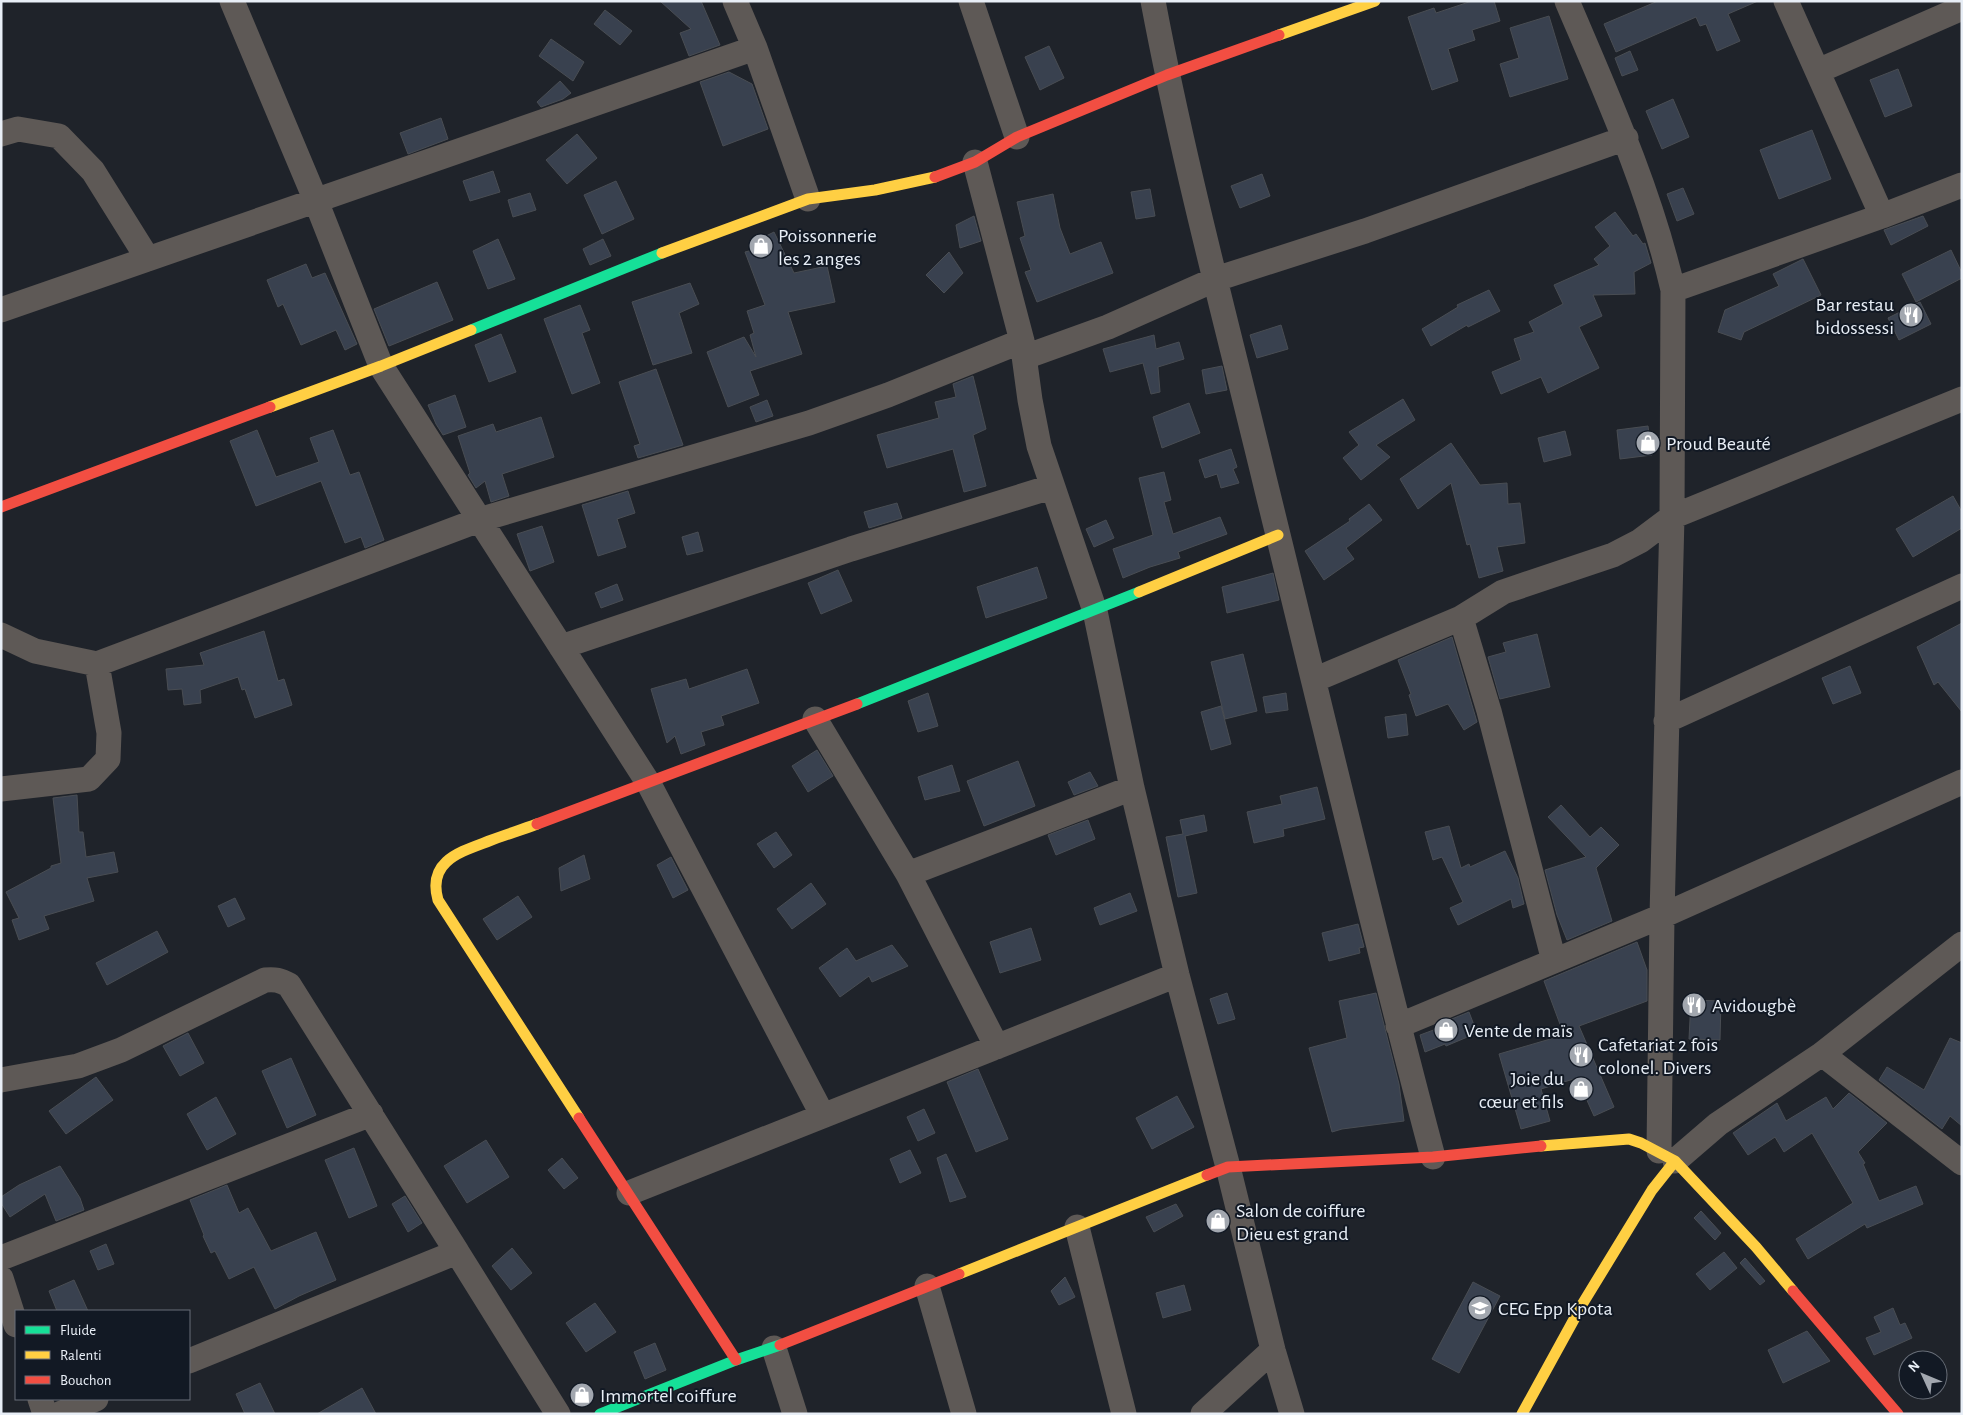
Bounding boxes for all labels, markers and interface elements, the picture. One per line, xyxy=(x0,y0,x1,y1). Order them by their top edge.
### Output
place label: Poissonnerie les 2 anges xyxy=(778,226,877,269)
shop icon: Poissonnerie les 2 anges xyxy=(748,233,774,259)
place label: Bar restau bidossessi xyxy=(1815,295,1894,338)
restaurant icon: Bar restau bidossessi xyxy=(1898,302,1924,328)
shop icon: Proud Beauté xyxy=(1635,430,1661,456)
place label: Proud Beauté xyxy=(1666,434,1771,454)
restaurant icon: Avidougbè xyxy=(1681,992,1707,1018)
place label: Avidougbè xyxy=(1712,996,1796,1016)
shop icon: Vente de maïs xyxy=(1433,1017,1459,1043)
place label: Vente de maïs xyxy=(1464,1021,1573,1041)
place label: Cafetariat 2 fois colonel. Divers xyxy=(1598,1035,1718,1078)
restaurant icon: Cafetariat 2 fois colonel. Divers xyxy=(1568,1042,1594,1068)
place label: Joie du cœur et fils xyxy=(1479,1069,1564,1112)
shop icon: Joie du cœur et fils xyxy=(1568,1076,1594,1102)
place label: Salon de coiffure Dieu est grand xyxy=(1236,1201,1365,1244)
shop icon: Salon de coiffure Dieu est grand xyxy=(1205,1208,1231,1234)
school or university icon: CEG Epp Kpota xyxy=(1467,1295,1493,1321)
place label: CEG Epp Kpota xyxy=(1498,1299,1613,1319)
legend xyxy=(15,1310,190,1400)
text: Fluide xyxy=(60,1323,96,1338)
text: Ralenti xyxy=(60,1348,102,1363)
north arrow xyxy=(1898,1350,1948,1400)
text: N xyxy=(1906,1358,1923,1375)
text: Bouchon xyxy=(60,1373,111,1388)
shop icon: Immortel coiffure xyxy=(569,1382,595,1408)
place label: Immortel coiffure xyxy=(600,1386,737,1406)

